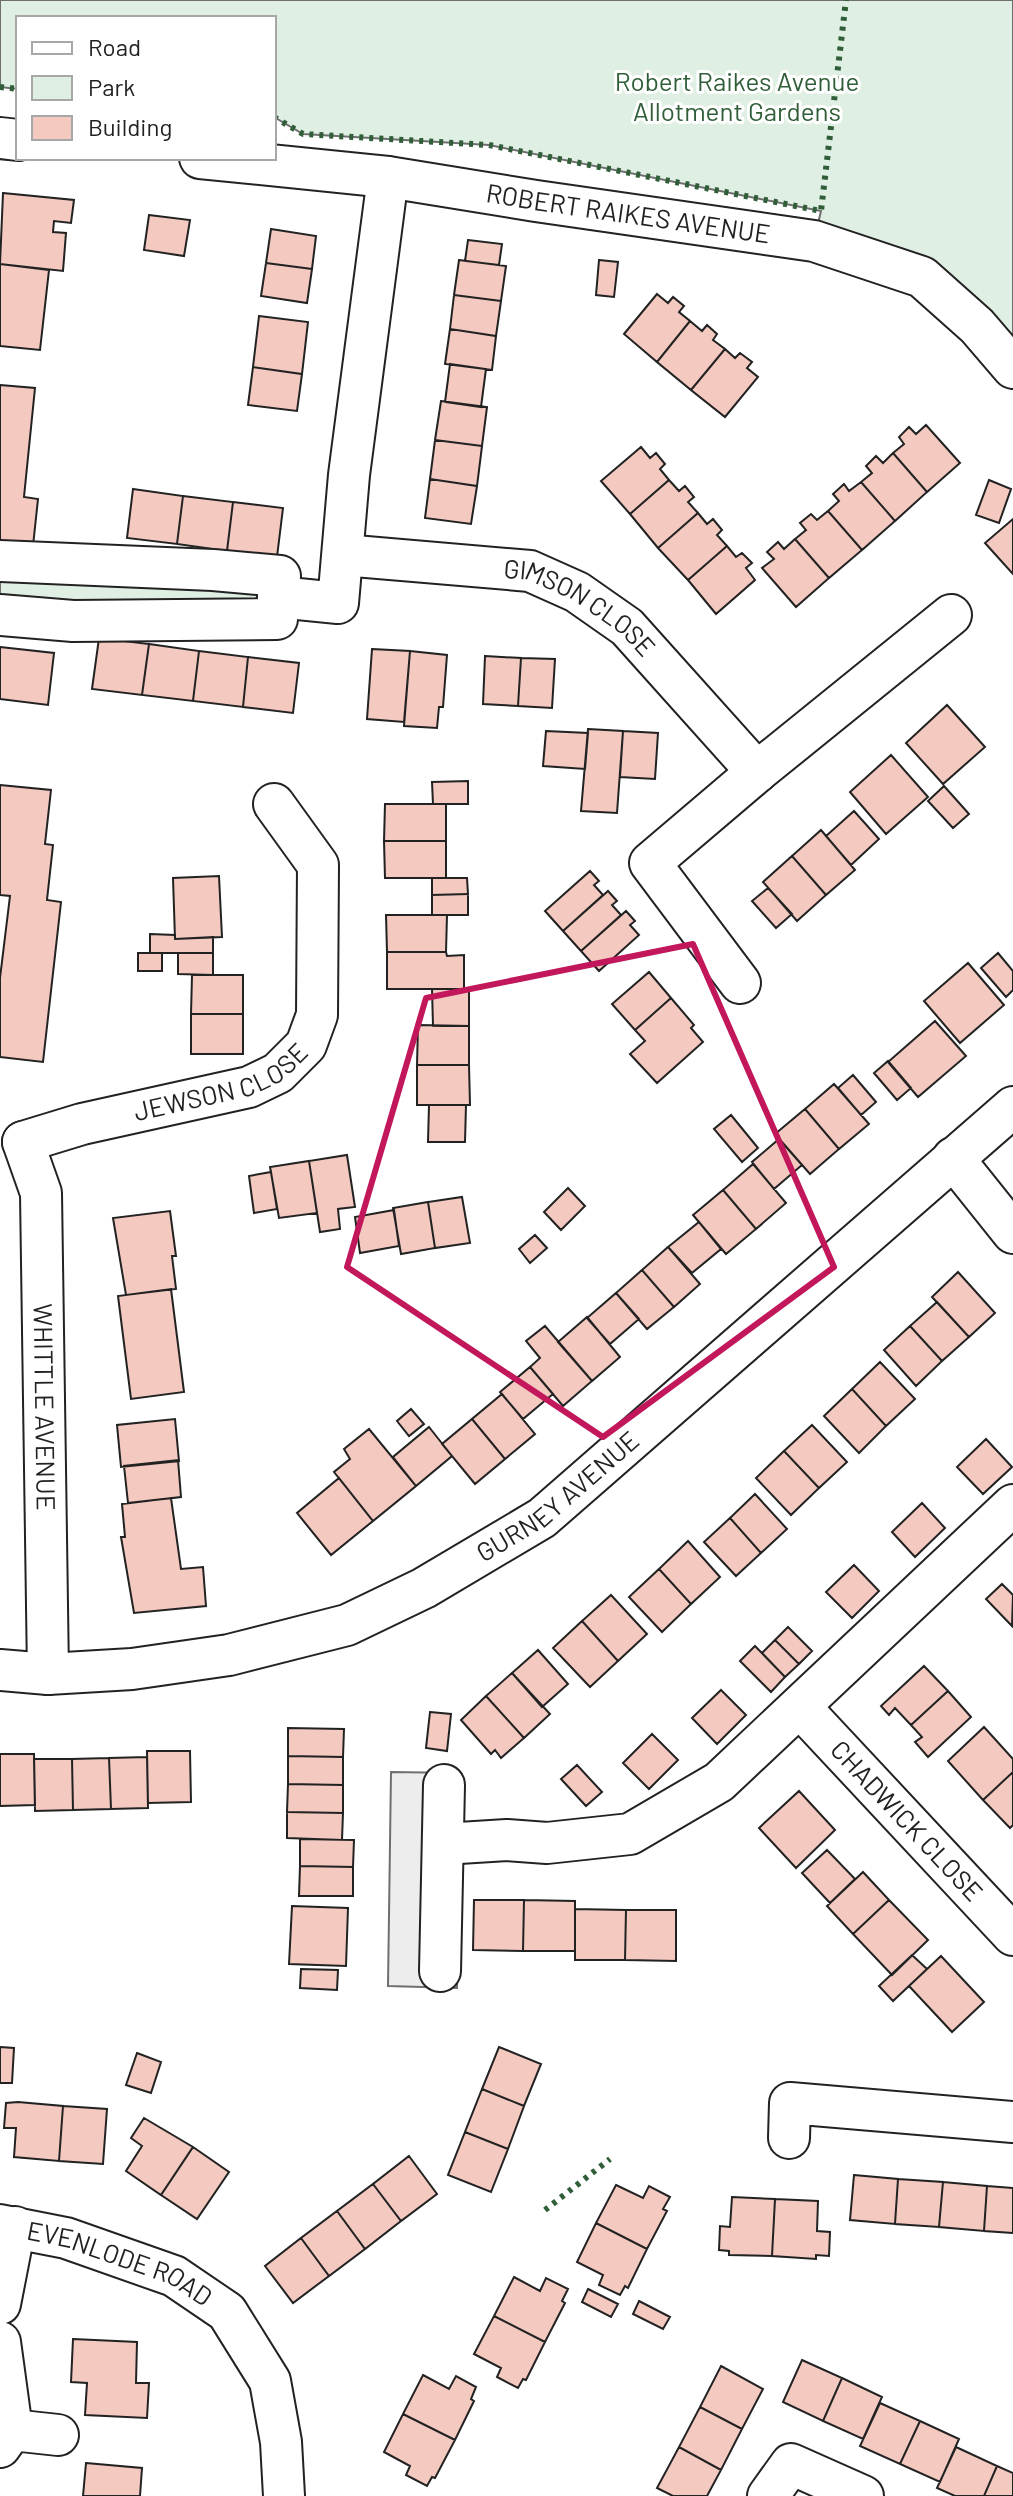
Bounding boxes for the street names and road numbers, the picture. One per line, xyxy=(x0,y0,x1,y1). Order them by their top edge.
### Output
street label: ROBERT RAIKES AVENUE xyxy=(484,176,773,249)
street label: GIMSON CLOSE xyxy=(503,552,663,662)
street label: JEWSON CLOSE xyxy=(131,1036,313,1126)
street label: WHITTLE AVENUE xyxy=(29,1303,63,1511)
street label: GURNEY AVENUE xyxy=(470,1424,644,1567)
street label: CHADWICK CLOSE xyxy=(825,1733,990,1907)
street label: EVENLODE ROAD xyxy=(25,2214,219,2311)

